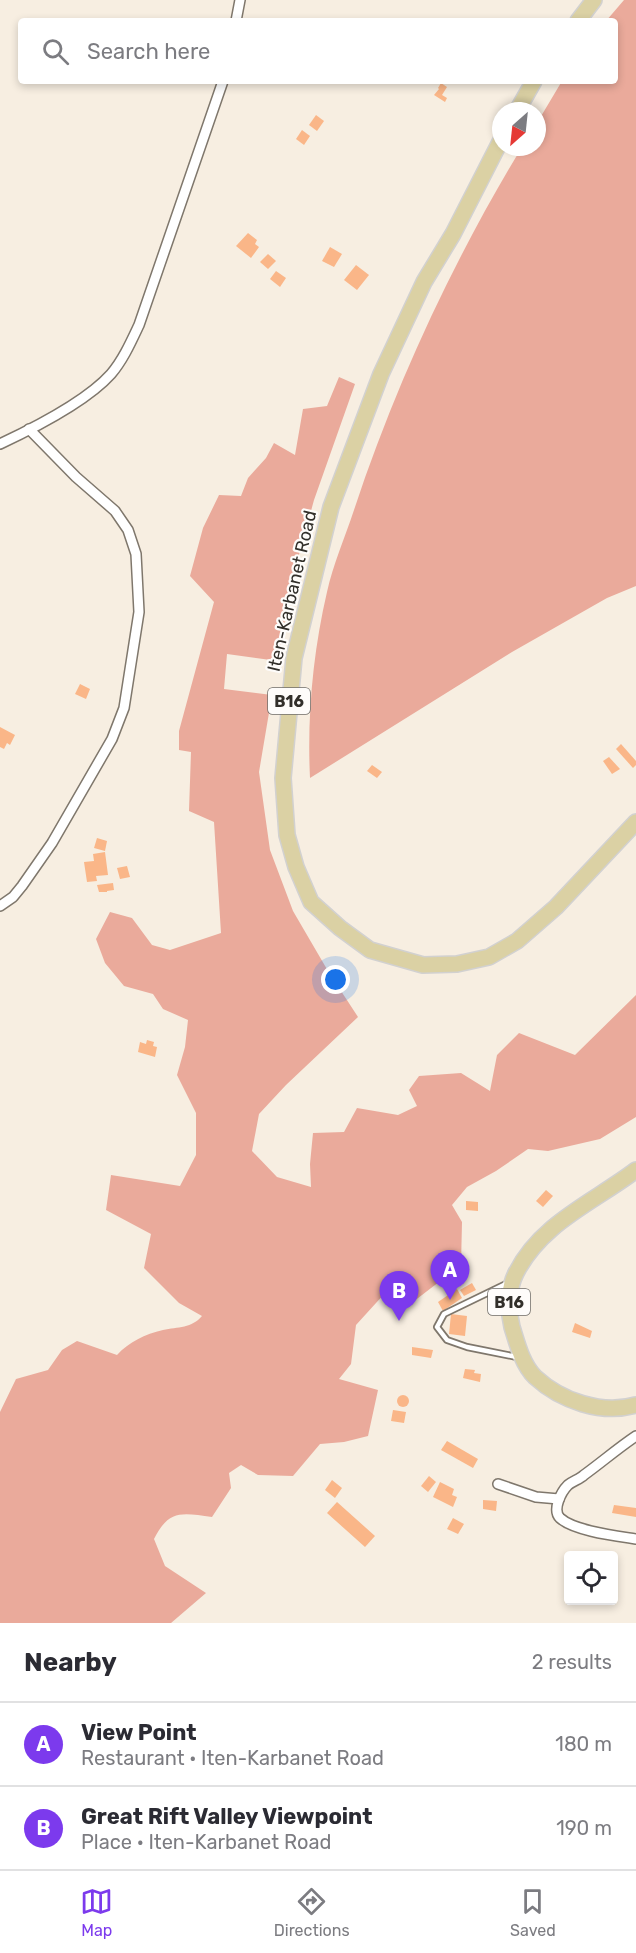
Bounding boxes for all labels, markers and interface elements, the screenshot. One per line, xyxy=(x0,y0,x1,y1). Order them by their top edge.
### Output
search box xyxy=(18,18,618,84)
icon: search xyxy=(39,35,72,68)
text: Search here xyxy=(87,38,210,65)
north arrow xyxy=(492,102,546,156)
street label: Iten-Karbanet Road xyxy=(263,508,321,674)
road number: B16 xyxy=(268,688,310,714)
your location xyxy=(321,965,350,994)
pin: A xyxy=(430,1250,470,1300)
pin: B xyxy=(380,1272,418,1321)
road number: B16 xyxy=(488,1289,530,1315)
map controls xyxy=(564,1551,618,1605)
button: locate xyxy=(564,1551,618,1605)
text: Nearby xyxy=(24,1647,117,1678)
text: 2 results xyxy=(532,1650,612,1674)
text: View Point xyxy=(81,1719,196,1746)
text: A xyxy=(36,1732,51,1756)
text: 180 m xyxy=(555,1732,612,1756)
text: Restaurant · Iten-Karbanet Road xyxy=(81,1746,384,1770)
text: Great Rift Valley Viewpoint xyxy=(81,1803,372,1830)
text: B xyxy=(36,1816,51,1840)
text: 190 m xyxy=(556,1816,612,1840)
text: Place · Iten-Karbanet Road xyxy=(81,1830,331,1854)
tab: Map xyxy=(80,1885,113,1940)
tab: Directions xyxy=(274,1885,350,1940)
tab: Saved xyxy=(510,1885,556,1940)

